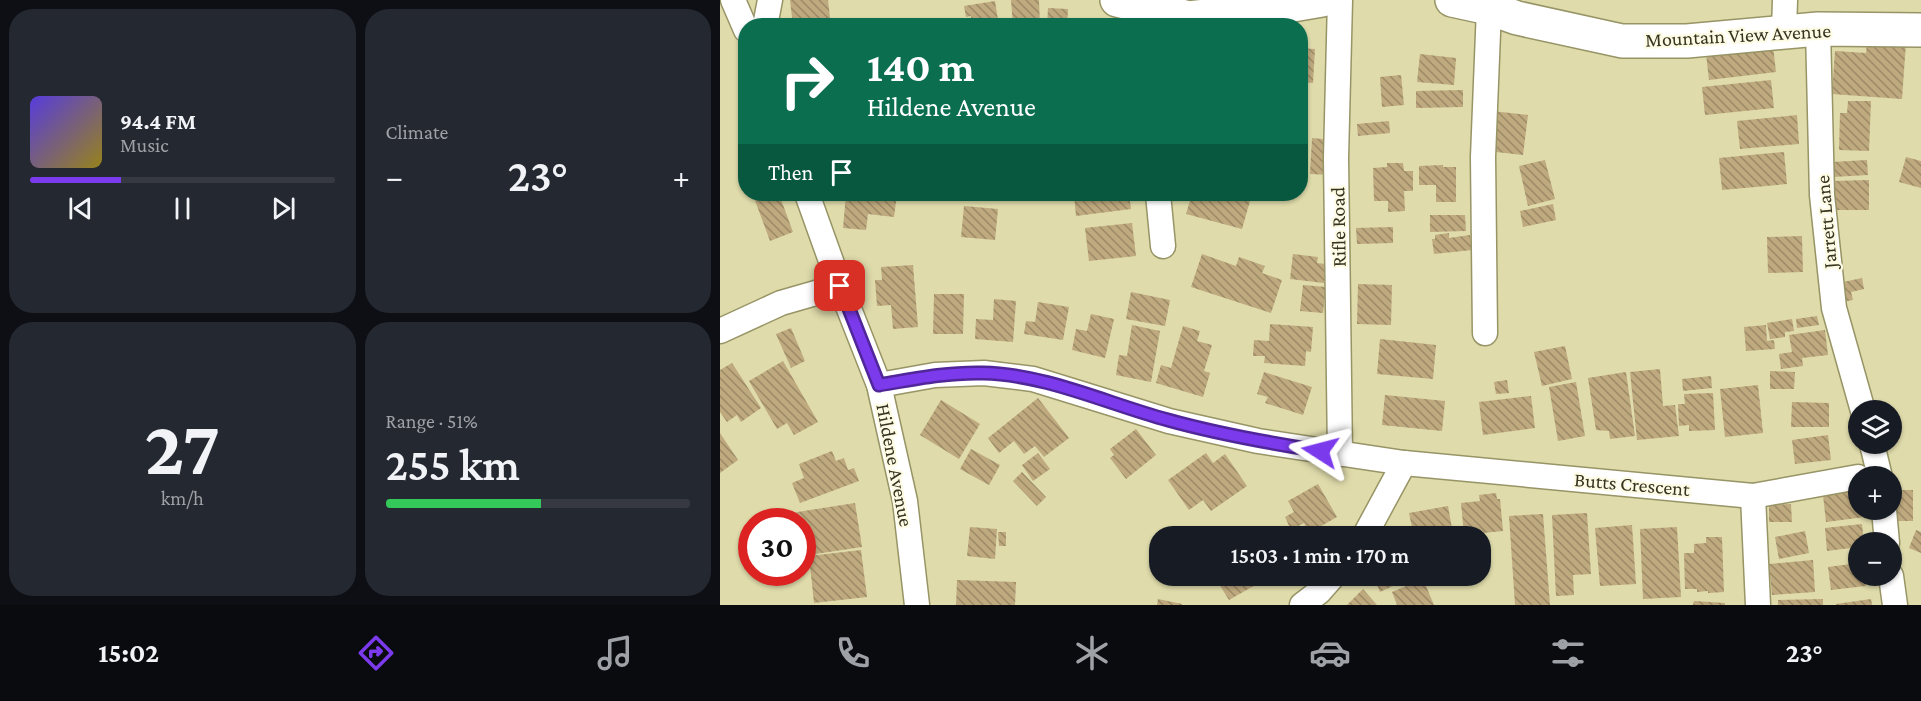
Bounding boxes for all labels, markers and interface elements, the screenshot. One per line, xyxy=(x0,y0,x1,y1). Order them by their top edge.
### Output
street label: Mountain View Avenue xyxy=(1645,19,1832,51)
icon: right xyxy=(768,42,846,120)
text: 140 m xyxy=(867,43,975,90)
text: Hildene Avenue xyxy=(867,92,1036,122)
text: 94.4 FM xyxy=(120,109,196,134)
text: Climate xyxy=(386,121,448,143)
text: Music xyxy=(120,134,169,156)
text: 23° xyxy=(508,151,568,201)
icon: arrive xyxy=(825,156,858,189)
text: − xyxy=(386,158,403,195)
text: + xyxy=(673,158,690,195)
text: Then xyxy=(768,160,813,185)
street label: Jarrett Lane xyxy=(1811,174,1842,272)
street label: Rifle Road xyxy=(1326,186,1350,267)
icon: previous xyxy=(64,192,97,225)
icon: pause xyxy=(166,192,199,225)
icon: next xyxy=(267,192,300,225)
pin xyxy=(814,260,865,311)
icon: arrive xyxy=(823,269,856,302)
map controls xyxy=(1848,400,1902,586)
button: layers xyxy=(1848,400,1902,454)
street label: Hildene Avenue xyxy=(872,401,918,529)
text: 27 xyxy=(144,404,220,491)
text: Range · 51% xyxy=(386,410,478,432)
position arrow xyxy=(1288,419,1352,483)
text: 255 km xyxy=(386,440,520,490)
button: + xyxy=(1848,466,1902,520)
street label: Butts Crescent xyxy=(1573,468,1691,500)
text: km/h xyxy=(161,487,204,509)
speed limit sign: 30 xyxy=(738,508,816,586)
button: − xyxy=(1848,532,1902,586)
text: 15:03 · 1 min · 170 m xyxy=(1231,543,1409,568)
icon: directions xyxy=(355,632,397,674)
icon: music xyxy=(594,632,636,674)
icon: phone xyxy=(832,632,874,674)
icon: climate xyxy=(1071,632,1113,674)
icon: car xyxy=(1309,632,1351,674)
icon: filters xyxy=(1547,632,1589,674)
text: 15:02 xyxy=(98,638,159,668)
text: 23° xyxy=(1786,638,1823,668)

